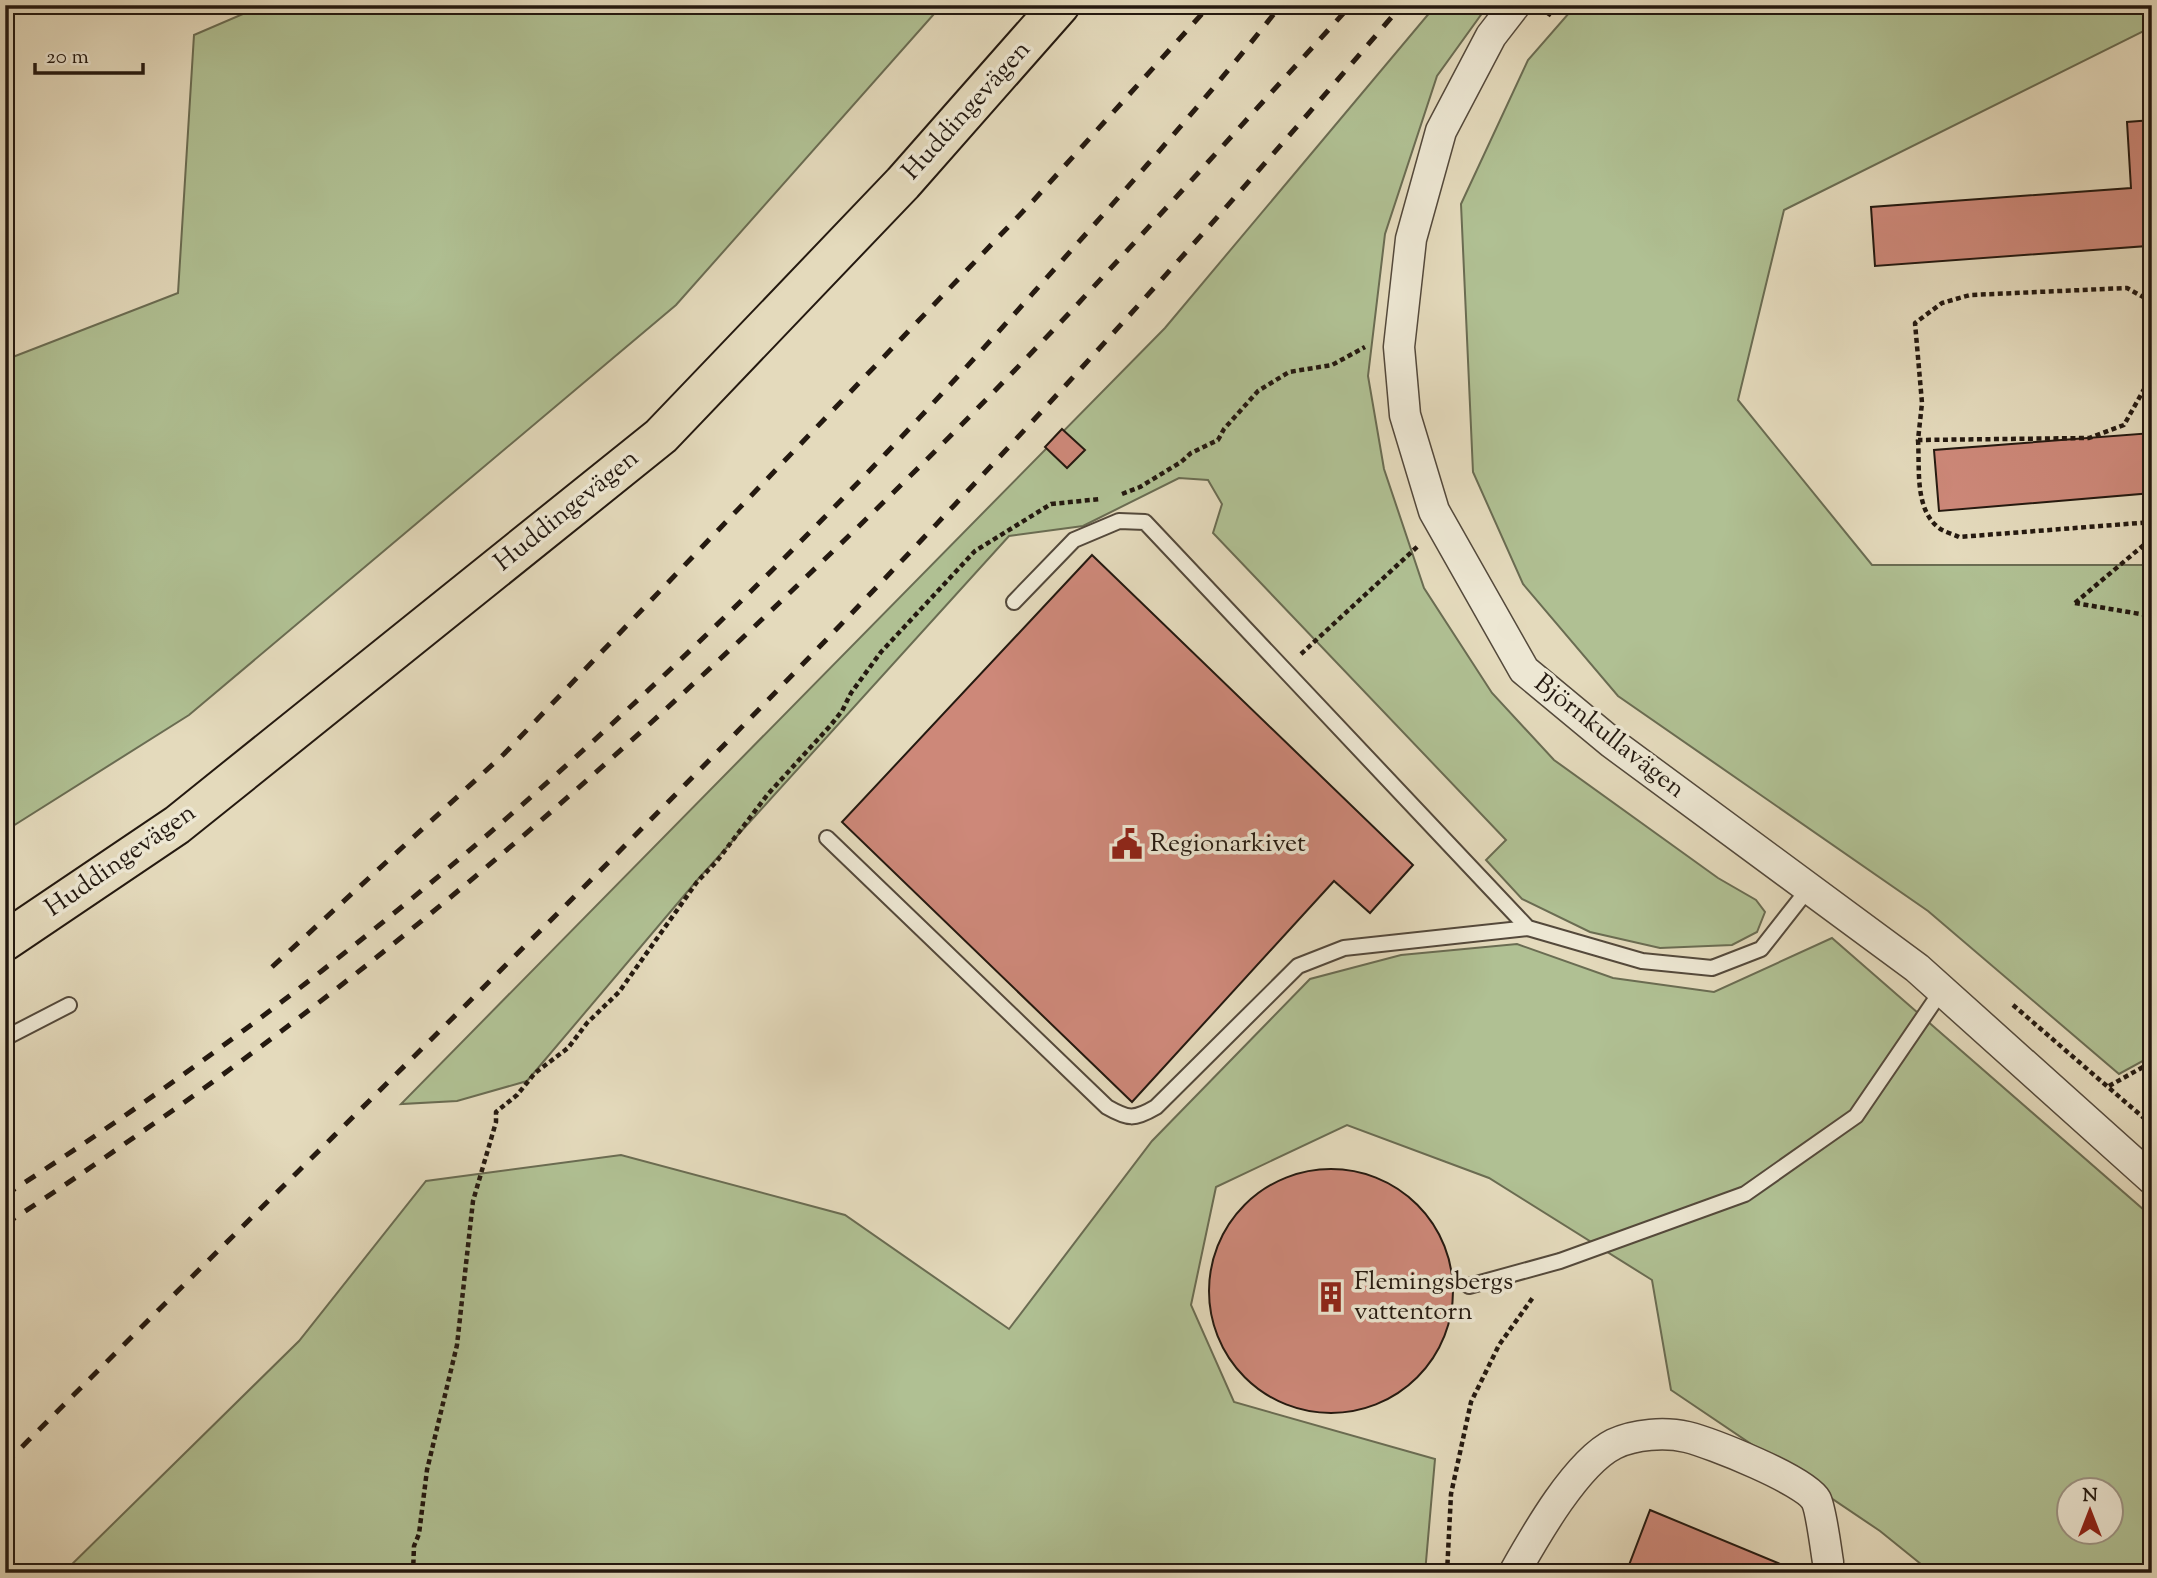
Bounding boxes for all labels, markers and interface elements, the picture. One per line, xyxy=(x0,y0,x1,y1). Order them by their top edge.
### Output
scale bar xyxy=(35,32,144,76)
street label: Huddingevägen xyxy=(894,33,1040,189)
text: 20 m xyxy=(46,43,89,73)
street label: Huddingevägen xyxy=(487,441,647,581)
street label: Björnkullavägen xyxy=(1525,666,1693,808)
street label: Huddingevägen xyxy=(38,795,204,927)
place label: Regionarkivet xyxy=(1150,826,1306,863)
public building icon: Regionarkivet xyxy=(1110,827,1144,861)
place label: Flemingsbergs vattentorn xyxy=(1354,1264,1513,1331)
building icon: Flemingsbergs vattentorn xyxy=(1314,1280,1348,1314)
north arrow xyxy=(2056,1476,2126,1546)
text: N xyxy=(2082,1483,2098,1510)

